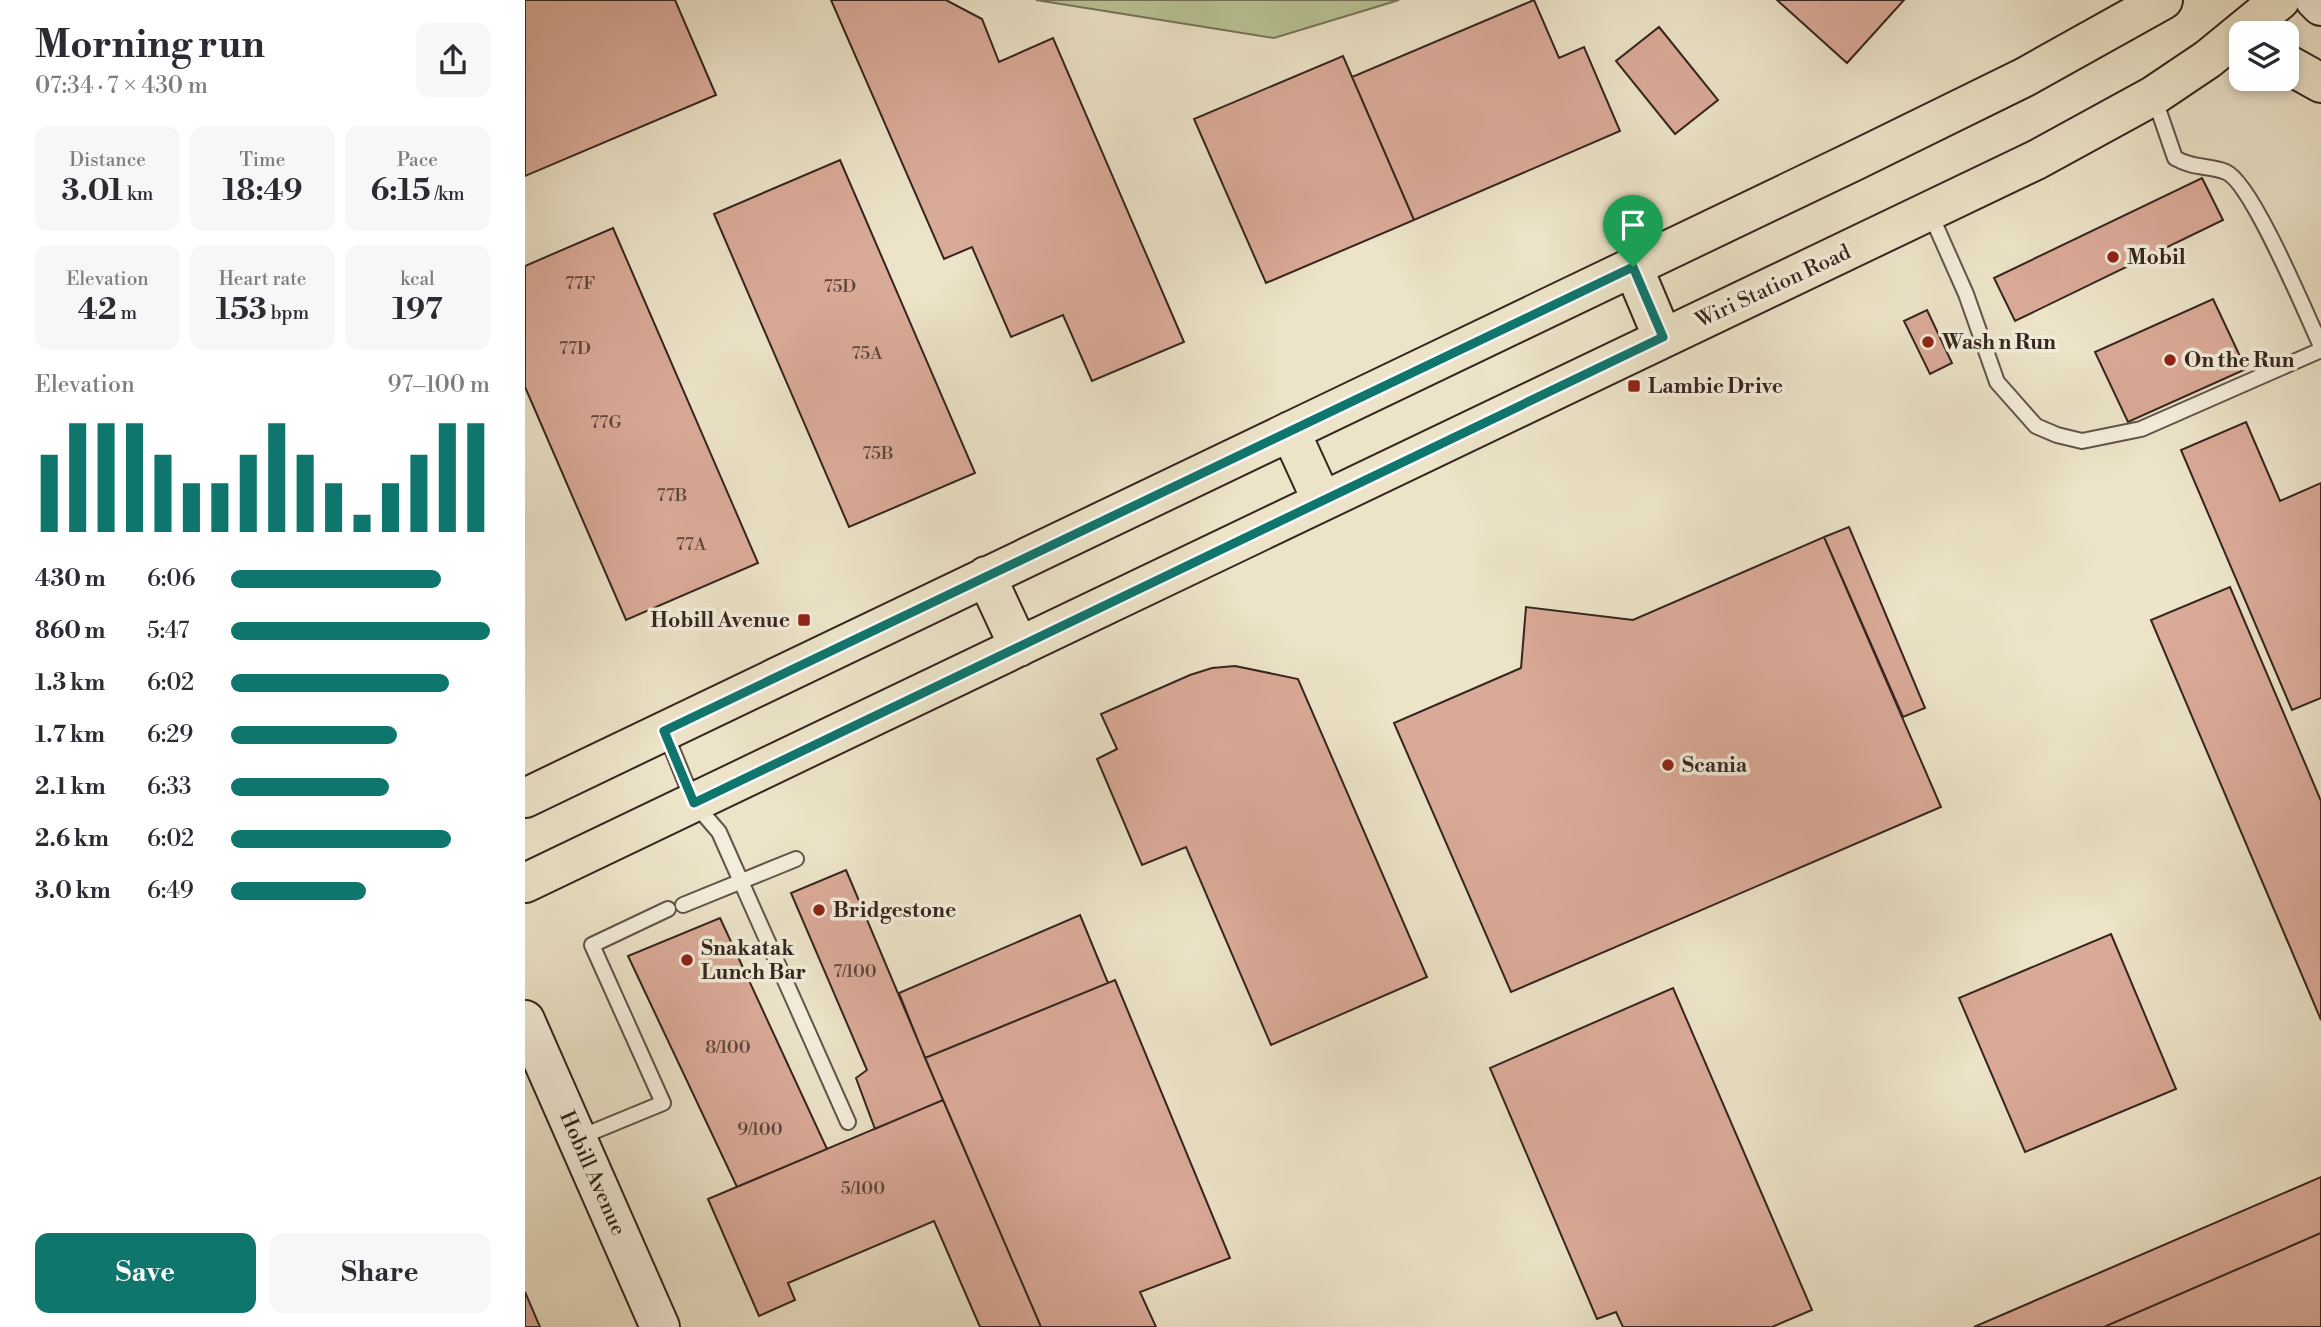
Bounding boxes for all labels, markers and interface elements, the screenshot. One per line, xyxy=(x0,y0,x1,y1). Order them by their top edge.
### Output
map controls xyxy=(2229,21,2299,91)
button: layers xyxy=(2229,21,2299,91)
text: Morning run xyxy=(35,22,265,69)
button: share xyxy=(416,23,490,97)
text: 07:34 · 7 × 430 m xyxy=(35,72,208,100)
text: Distance xyxy=(69,148,146,172)
text: Time xyxy=(240,148,285,172)
text: Pace xyxy=(397,148,438,172)
text: 3.01 xyxy=(61,172,123,210)
text: 18:49 xyxy=(222,172,303,210)
text: 6:15 xyxy=(370,172,431,210)
text: km xyxy=(123,182,154,206)
text: /km xyxy=(431,182,465,206)
pin xyxy=(1603,195,1663,267)
icon: arrive xyxy=(1614,206,1652,244)
street label: Wiri Station Road xyxy=(1691,240,1855,335)
place label: Mobil xyxy=(2127,245,2186,271)
marker: Mobil xyxy=(2105,249,2121,265)
text: Elevation xyxy=(66,267,149,291)
text: Heart rate xyxy=(219,267,306,291)
text: kcal xyxy=(400,267,435,291)
house number: 77F xyxy=(565,272,595,295)
house number: 75D xyxy=(824,275,856,298)
text: 42 xyxy=(78,291,117,329)
text: 153 xyxy=(216,291,267,329)
text: 197 xyxy=(392,291,443,329)
text: m xyxy=(117,301,137,325)
text: bpm xyxy=(267,301,309,325)
place label: Wash n Run xyxy=(1941,330,2056,356)
marker: Wash n Run xyxy=(1920,334,1936,350)
house number: 77D xyxy=(559,337,591,360)
house number: 75A xyxy=(852,342,883,365)
place label: On the Run xyxy=(2184,348,2295,374)
marker: On the Run xyxy=(2162,352,2178,368)
text: Elevation xyxy=(35,371,135,399)
text: 97–100 m xyxy=(388,371,490,399)
place label: Lambie Drive xyxy=(1648,374,1783,400)
marker: Lambie Drive xyxy=(1626,378,1642,394)
house number: 77G xyxy=(590,411,622,434)
house number: 75B xyxy=(862,442,894,465)
house number: 77B xyxy=(657,484,687,507)
house number: 77A xyxy=(676,533,707,556)
text: 430 m xyxy=(35,565,106,593)
text: 6:06 xyxy=(147,565,195,593)
place label: Hobill Avenue xyxy=(651,608,790,634)
marker: Hobill Avenue xyxy=(796,612,812,628)
text: 860 m xyxy=(35,617,105,645)
text: 5:47 xyxy=(147,617,189,645)
text: 1.3 km xyxy=(35,669,105,697)
text: 6:02 xyxy=(147,669,194,697)
text: 1.7 km xyxy=(35,721,105,749)
text: 6:29 xyxy=(147,721,193,749)
place label: Scania xyxy=(1682,753,1748,779)
marker: Scania xyxy=(1660,757,1676,773)
text: 2.1 km xyxy=(35,773,106,801)
text: 6:33 xyxy=(147,773,192,801)
text: 2.6 km xyxy=(35,825,109,853)
text: 6:02 xyxy=(147,825,194,853)
text: 3.0 km xyxy=(35,877,111,905)
text: 6:49 xyxy=(147,877,194,905)
place label: Bridgestone xyxy=(833,898,956,924)
marker: Bridgestone xyxy=(811,902,827,918)
place label: Snakatak Lunch Bar xyxy=(701,936,806,986)
marker: Snakatak Lunch Bar xyxy=(679,952,695,968)
house number: 7/100 xyxy=(833,960,877,983)
house number: 8/100 xyxy=(705,1036,751,1059)
street label: Hobill Avenue xyxy=(553,1107,631,1240)
house number: 9/100 xyxy=(737,1118,783,1141)
house number: 5/100 xyxy=(841,1177,885,1200)
button: Save xyxy=(35,1233,256,1313)
button: Share xyxy=(270,1233,490,1313)

